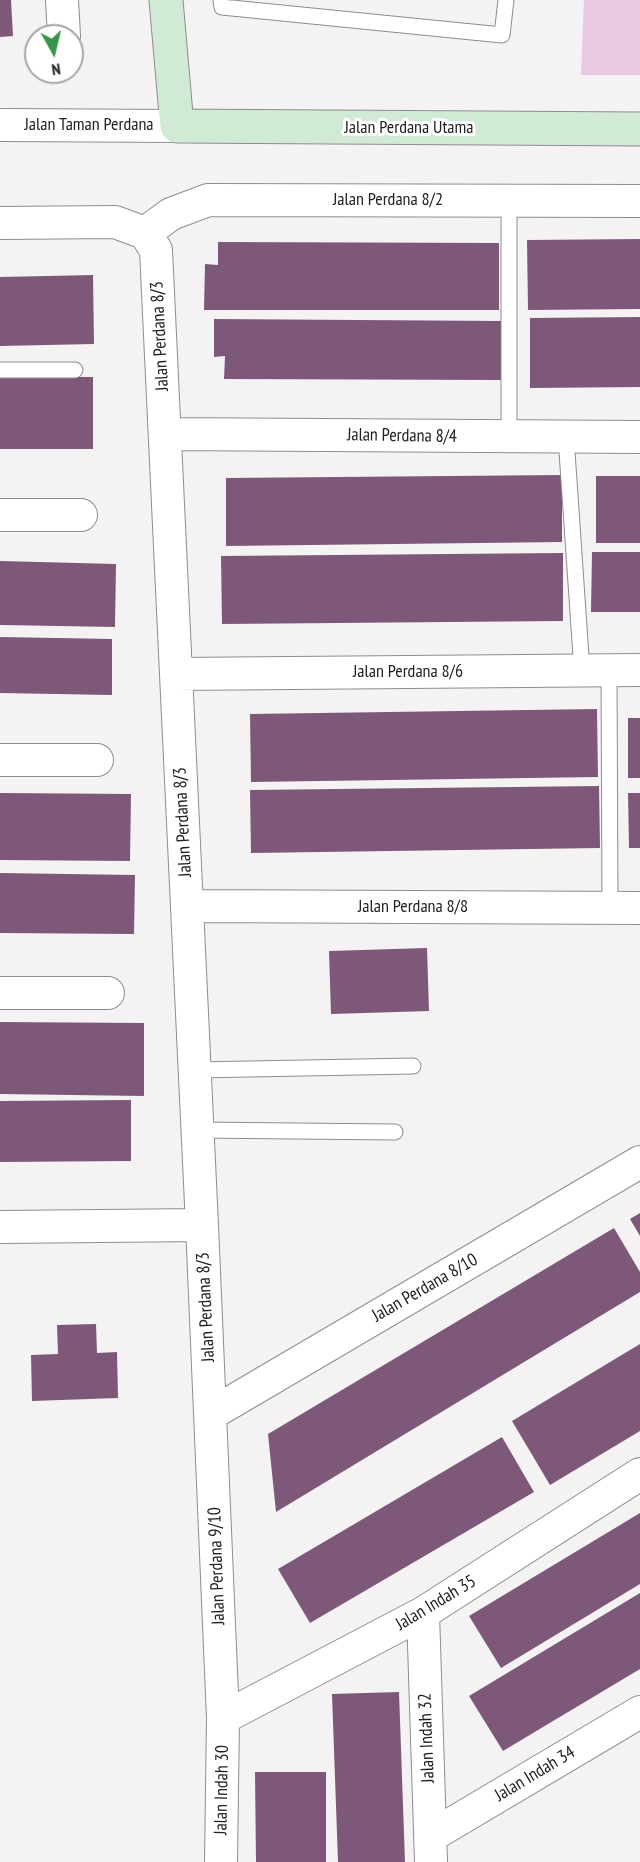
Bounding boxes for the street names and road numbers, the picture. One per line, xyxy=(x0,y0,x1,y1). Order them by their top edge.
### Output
street label: Jalan Taman Perdana xyxy=(24,114,154,136)
street label: Jalan Perdana Utama xyxy=(345,117,473,139)
street label: Jalan Perdana 8/2 xyxy=(333,189,443,211)
street label: Jalan Perdana 8/3 xyxy=(146,280,174,392)
street label: Jalan Perdana 8/4 xyxy=(347,424,457,448)
street label: Jalan Perdana 8/6 xyxy=(353,661,463,683)
street label: Jalan Perdana 8/3 xyxy=(169,766,197,878)
street label: Jalan Perdana 8/8 xyxy=(358,896,468,918)
street label: Jalan Perdana 8/10 xyxy=(368,1249,482,1327)
street label: Jalan Perdana 8/3 xyxy=(192,1251,220,1363)
street label: Jalan Perdana 9/10 xyxy=(204,1507,230,1625)
street label: Jalan Indah 35 xyxy=(392,1571,480,1635)
street label: Jalan Indah 32 xyxy=(415,1693,439,1783)
street label: Jalan Indah 34 xyxy=(491,1742,579,1806)
street label: Jalan Indah 30 xyxy=(210,1745,234,1835)

